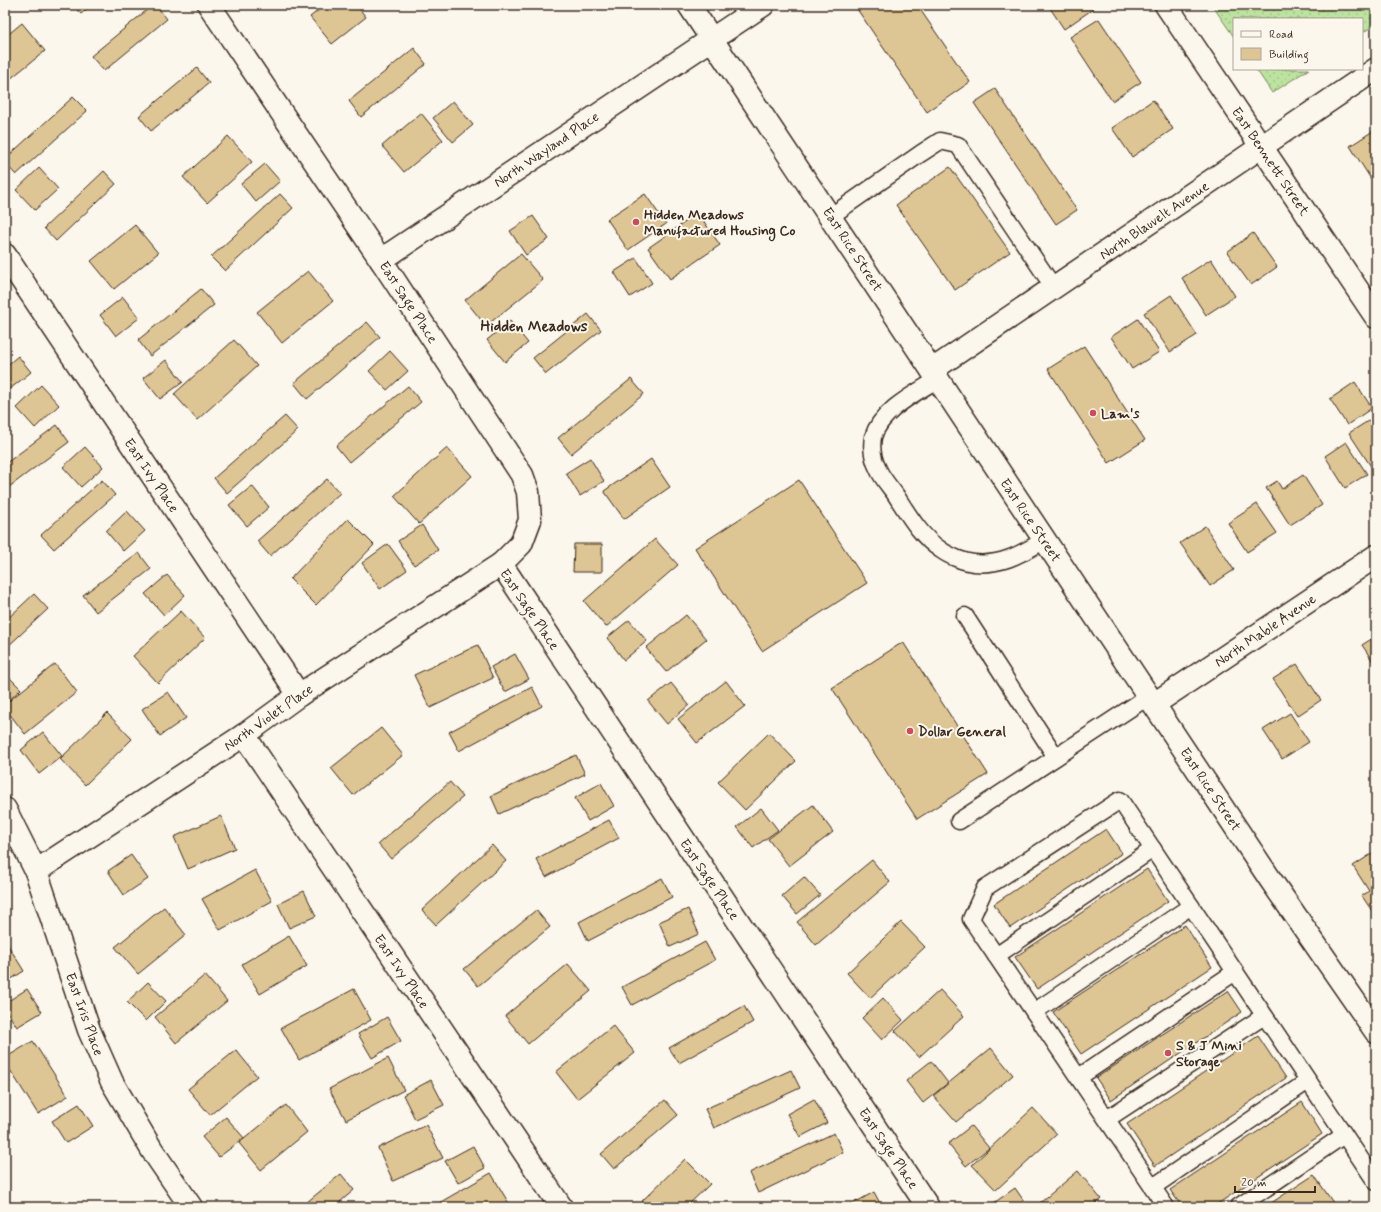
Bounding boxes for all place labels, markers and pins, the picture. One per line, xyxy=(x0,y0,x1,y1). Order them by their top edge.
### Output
place label: Hidden Meadows Manufactured Housing Co xyxy=(644,206,795,242)
marker: Hidden Meadows Manufactured Housing Co xyxy=(631,217,641,227)
place label: Lam's xyxy=(1101,405,1140,423)
marker: Lam's xyxy=(1088,408,1098,418)
place label: Dollar General xyxy=(918,723,1006,741)
marker: Dollar General xyxy=(905,726,915,736)
place label: S & J Mini Storage xyxy=(1176,1037,1242,1072)
marker: S & J Mini Storage xyxy=(1163,1048,1173,1058)

